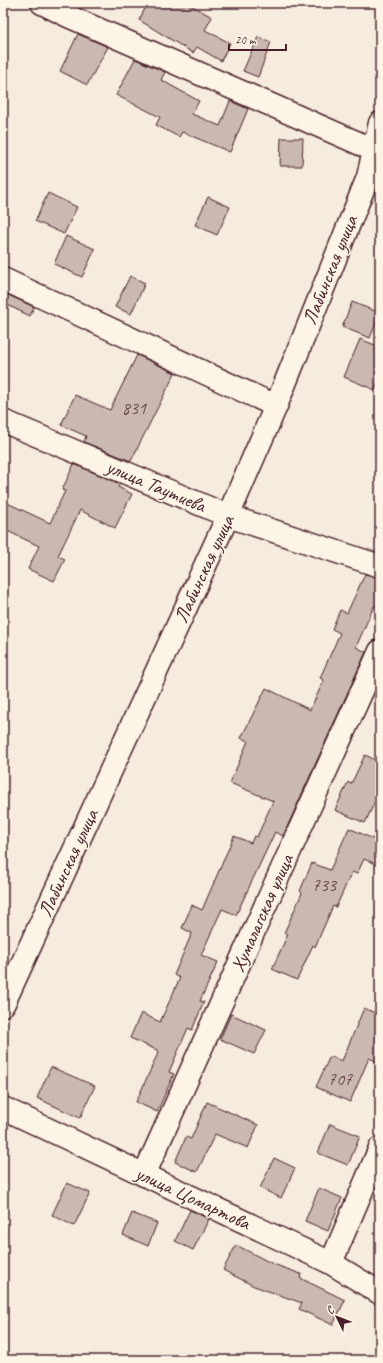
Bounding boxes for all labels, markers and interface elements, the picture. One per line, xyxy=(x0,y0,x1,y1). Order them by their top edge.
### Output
scale bar xyxy=(229,26,286,52)
text: 20 m xyxy=(235,32,257,48)
street label: Лабинская улица xyxy=(297,211,364,328)
house number: 831 xyxy=(122,397,147,419)
street label: улица Таутиева xyxy=(102,454,211,519)
street label: Лабинская улица xyxy=(168,510,240,627)
street label: Лабинская улица xyxy=(32,804,104,921)
street label: Хумалагская улица xyxy=(225,849,300,976)
house number: 733 xyxy=(312,874,338,896)
house number: 707 xyxy=(328,1068,353,1090)
street label: улица Цомартова xyxy=(131,1160,255,1236)
north arrow xyxy=(317,1297,357,1337)
text: С xyxy=(323,1302,338,1317)

